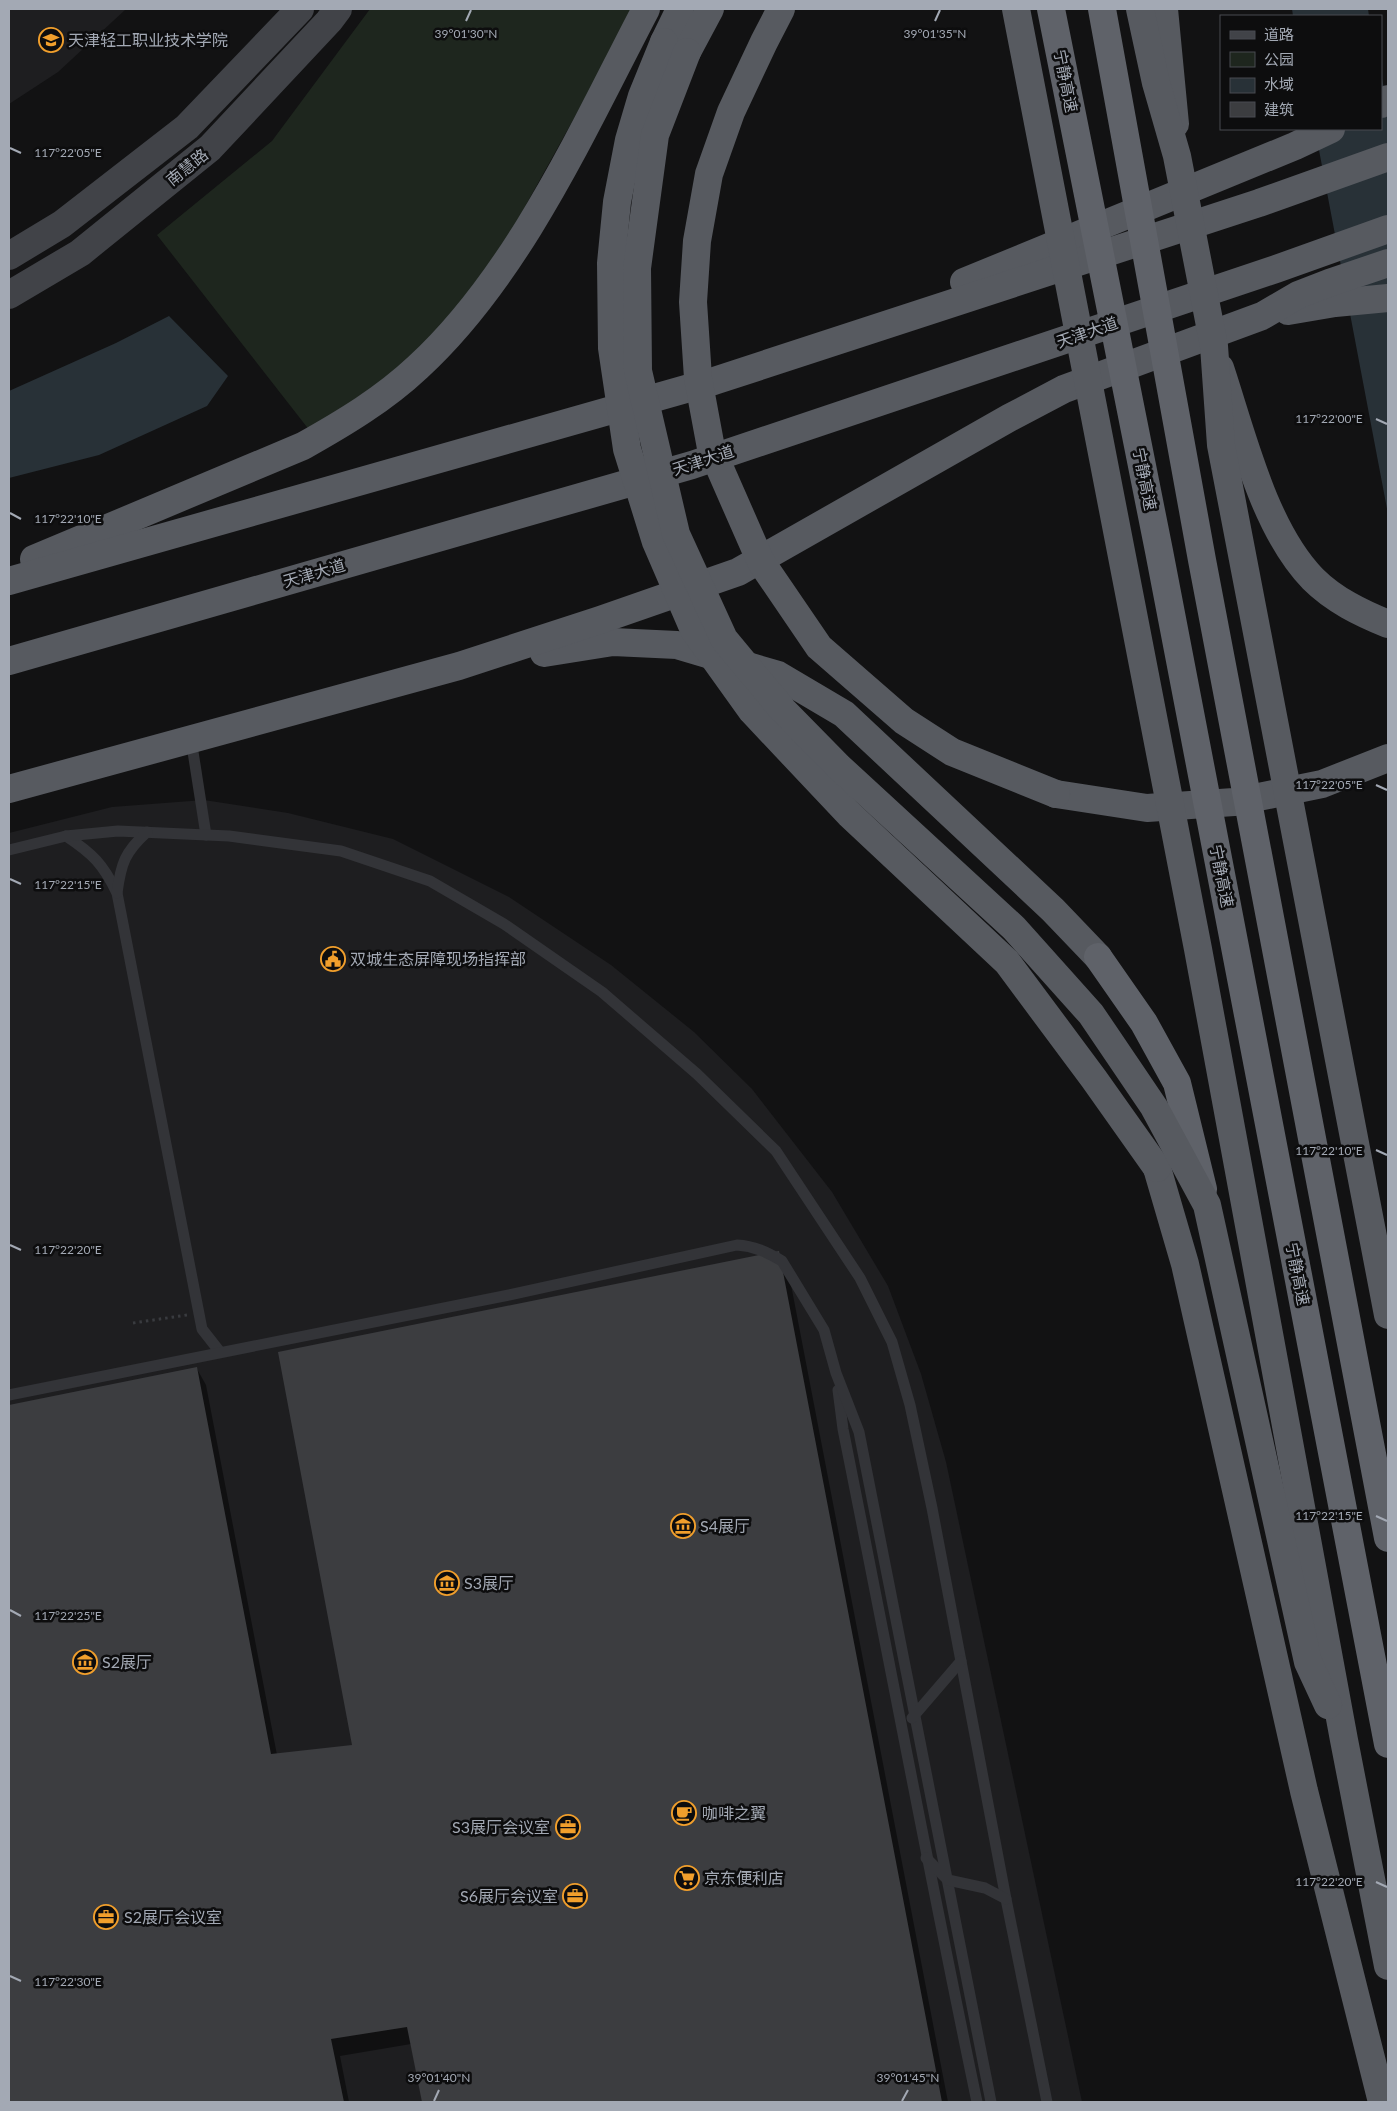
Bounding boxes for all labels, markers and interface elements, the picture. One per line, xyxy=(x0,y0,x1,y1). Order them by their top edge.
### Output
legend xyxy=(1220,15,1382,130)
text: 道路 xyxy=(1264,25,1294,43)
text: 39°01'30"N xyxy=(435,26,497,41)
text: 39°01'35"N xyxy=(904,26,966,41)
school or university icon: 天津轻工职业技术学院 xyxy=(38,27,64,53)
place label: 天津轻工职业技术学院 xyxy=(68,30,228,49)
street label: 宁静高速 xyxy=(1051,48,1082,114)
text: 公园 xyxy=(1264,50,1294,68)
text: 水域 xyxy=(1264,75,1294,93)
text: 建筑 xyxy=(1264,100,1294,118)
street label: 南慧路 xyxy=(162,144,211,189)
text: 117°22'05"E xyxy=(34,145,102,160)
street label: 天津大道 xyxy=(1053,312,1120,351)
text: 117°22'00"E xyxy=(1295,411,1363,426)
street label: 天津大道 xyxy=(669,441,736,478)
street label: 宁静高速 xyxy=(1130,446,1161,512)
text: 117°22'10"E xyxy=(34,511,102,526)
street label: 天津大道 xyxy=(280,555,347,590)
text: 117°22'05"E xyxy=(1295,777,1363,792)
street label: 宁静高速 xyxy=(1207,843,1238,909)
text: 117°22'15"E xyxy=(34,877,102,892)
public building icon: 双城生态屏障现场指挥部 xyxy=(320,946,346,972)
place label: 双城生态屏障现场指挥部 xyxy=(350,949,526,968)
text: 117°22'10"E xyxy=(1295,1143,1363,1158)
street label: 宁静高速 xyxy=(1283,1241,1314,1307)
text: 117°22'20"E xyxy=(34,1242,102,1257)
text: 117°22'15"E xyxy=(1295,1508,1363,1523)
museum icon: S4展厅 xyxy=(670,1513,696,1539)
place label: S4展厅 xyxy=(700,1516,750,1535)
museum icon: S3展厅 xyxy=(434,1570,460,1596)
place label: S3展厅 xyxy=(464,1573,514,1592)
text: 117°22'25"E xyxy=(34,1608,102,1623)
museum icon: S2展厅 xyxy=(72,1649,98,1675)
place label: S2展厅 xyxy=(102,1652,152,1671)
cafe icon: 咖啡之翼 xyxy=(671,1800,697,1826)
place label: 咖啡之翼 xyxy=(702,1803,766,1822)
office icon: S3展厅会议室 xyxy=(555,1814,581,1840)
place label: S3展厅会议室 xyxy=(452,1817,550,1836)
supermarket icon: 京东便利店 xyxy=(674,1865,700,1891)
place label: 京东便利店 xyxy=(704,1868,784,1887)
text: 117°22'20"E xyxy=(1295,1874,1363,1889)
office icon: S6展厅会议室 xyxy=(562,1883,588,1909)
place label: S6展厅会议室 xyxy=(460,1886,558,1905)
office icon: S2展厅会议室 xyxy=(93,1904,119,1930)
place label: S2展厅会议室 xyxy=(124,1907,222,1926)
text: 117°22'30"E xyxy=(34,1974,102,1989)
text: 39°01'40"N xyxy=(408,2070,470,2085)
text: 39°01'45"N xyxy=(877,2070,939,2085)

